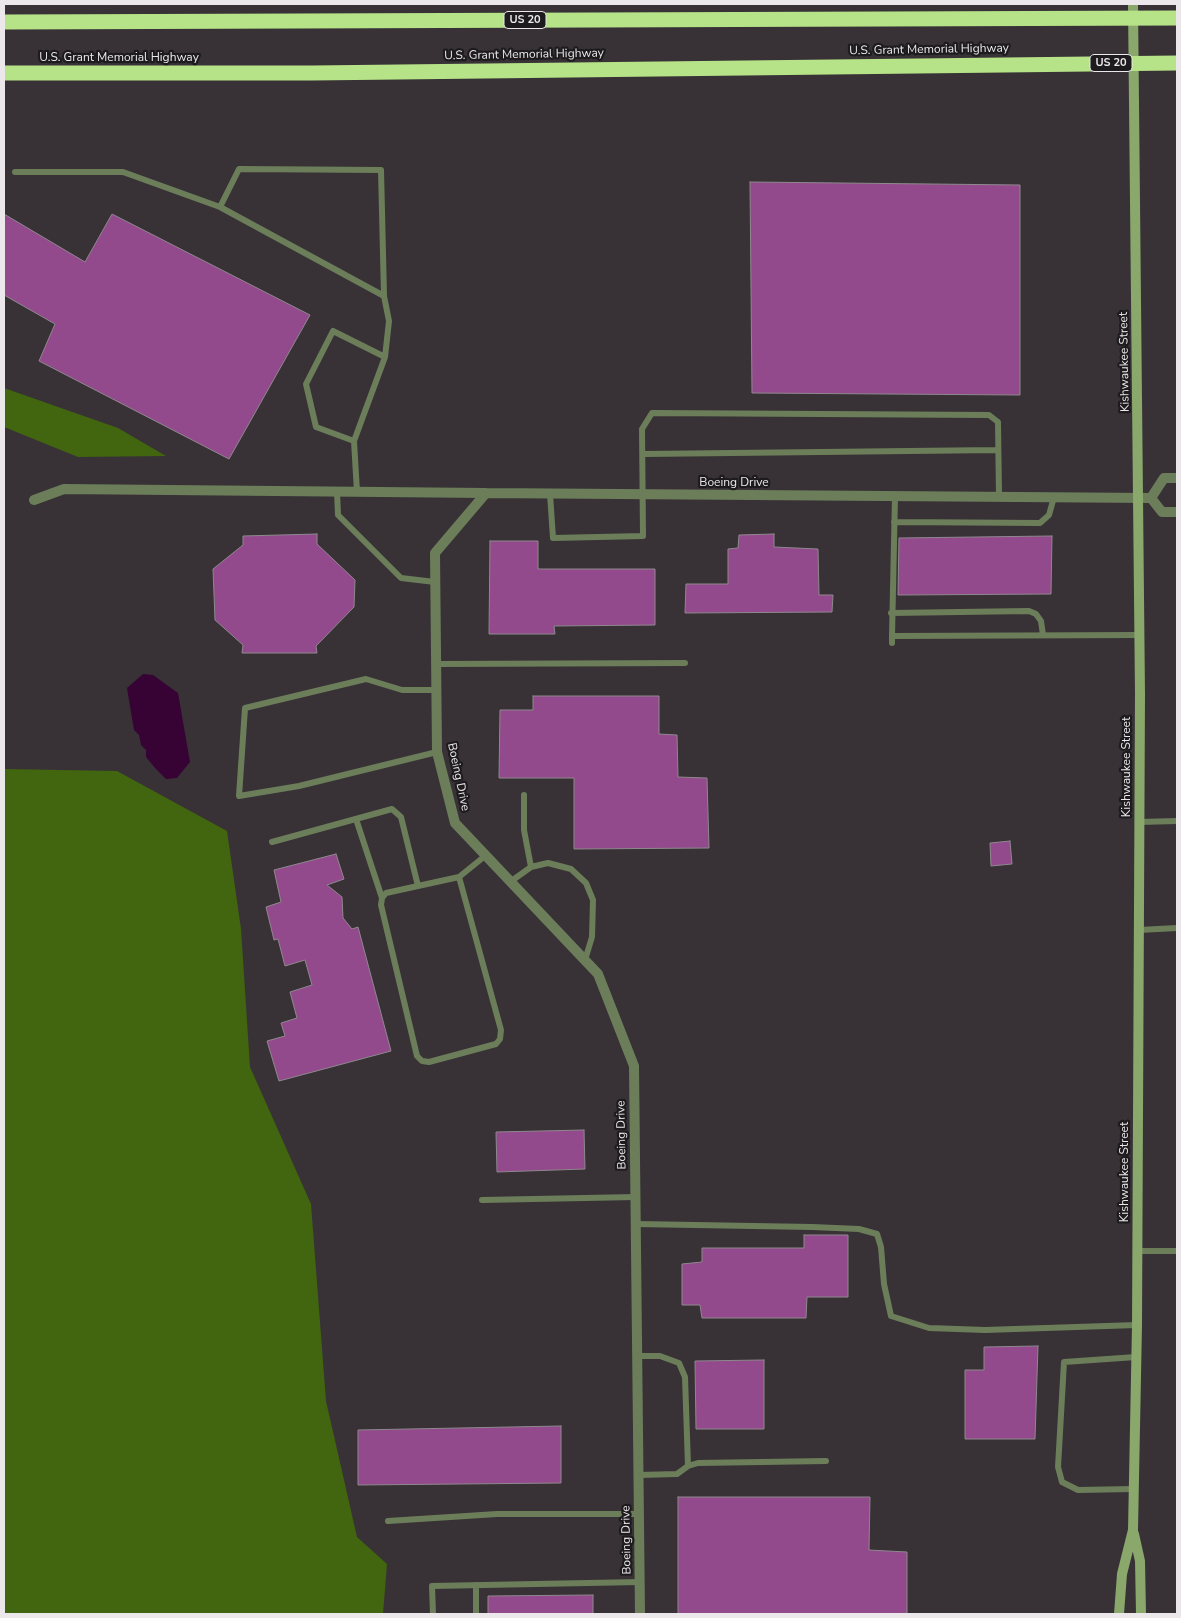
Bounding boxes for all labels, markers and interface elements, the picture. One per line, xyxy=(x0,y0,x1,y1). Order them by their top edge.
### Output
road number: US 20 xyxy=(504,12,546,28)
street label: U.S. Grant Memorial Highway xyxy=(849,41,1009,59)
street label: U.S. Grant Memorial Highway xyxy=(444,46,604,64)
street label: U.S. Grant Memorial Highway xyxy=(39,51,199,65)
road number: US 20 xyxy=(1090,54,1132,72)
street label: Kishwaukee Street xyxy=(1117,312,1133,412)
street label: Boeing Drive xyxy=(699,476,769,490)
street label: Kishwaukee Street xyxy=(1120,717,1134,817)
street label: Boeing Drive xyxy=(444,742,472,812)
street label: Boeing Drive xyxy=(614,1100,630,1170)
street label: Kishwaukee Street xyxy=(1118,1122,1132,1222)
street label: Boeing Drive xyxy=(619,1505,635,1575)

